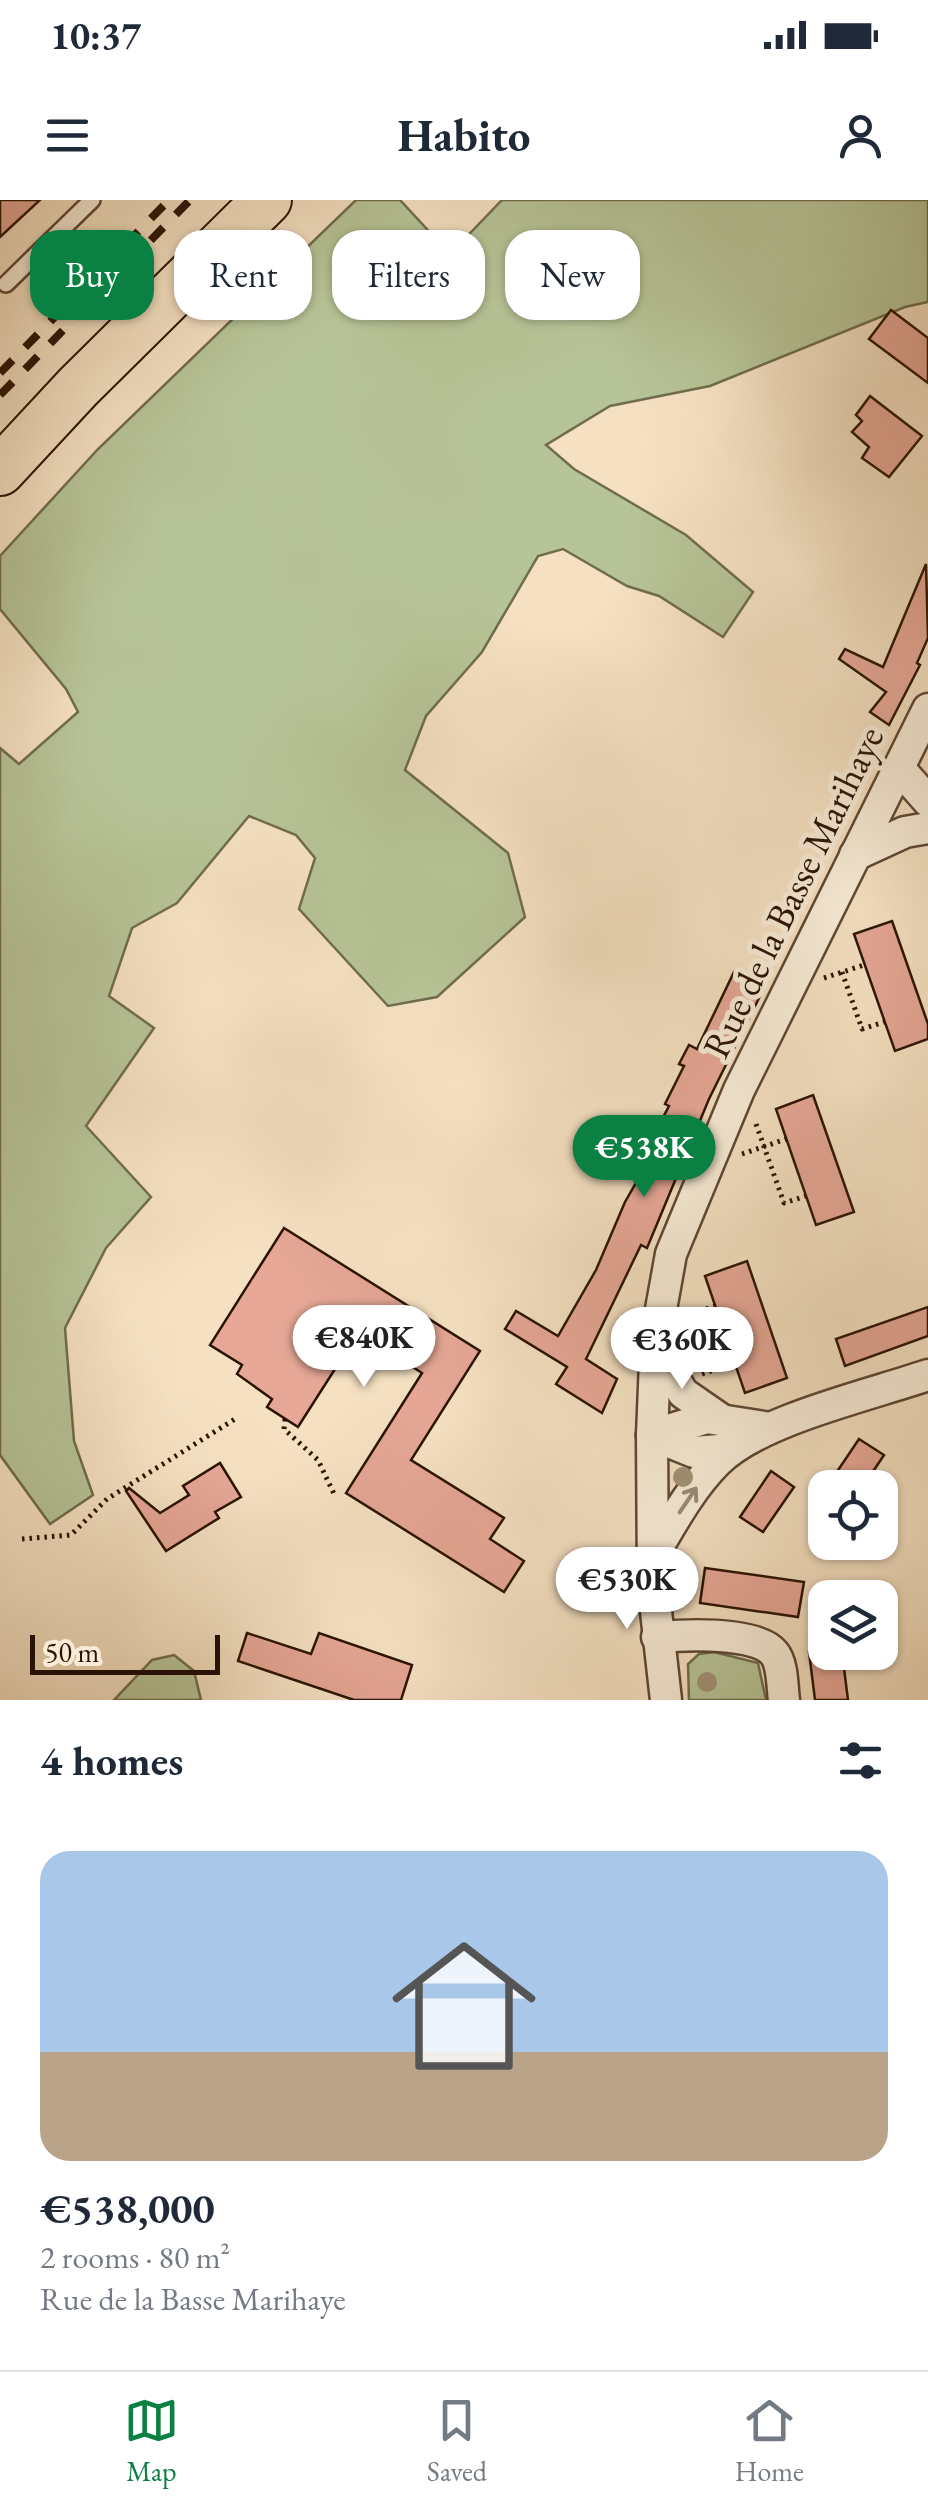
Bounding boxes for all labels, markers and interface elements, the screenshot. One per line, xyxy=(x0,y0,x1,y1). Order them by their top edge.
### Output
text: 10:37 xyxy=(50,11,141,60)
text: Habito xyxy=(398,106,530,164)
icon: menu xyxy=(40,108,95,163)
icon: person xyxy=(833,108,888,163)
chip: Buy xyxy=(30,230,154,320)
chip: Rent xyxy=(174,230,312,320)
chip: Filters xyxy=(332,230,485,320)
chip: New xyxy=(505,230,640,320)
street label: Rue de la Basse Marihaye xyxy=(691,718,894,1066)
pin: €538K xyxy=(574,1115,714,1200)
text: €538K xyxy=(595,1126,693,1168)
pin: €840K xyxy=(294,1305,434,1390)
pin: €360K xyxy=(612,1307,752,1392)
text: €840K xyxy=(315,1316,413,1358)
text: €360K xyxy=(633,1318,731,1360)
map controls xyxy=(808,1470,898,1670)
button: locate xyxy=(808,1470,898,1560)
one-way arrow xyxy=(677,1486,698,1514)
pin: €530K xyxy=(557,1547,697,1632)
text: €530K xyxy=(578,1558,676,1600)
button: layers xyxy=(808,1580,898,1670)
scale bar xyxy=(30,1630,220,1674)
text: 50 m xyxy=(45,1634,99,1670)
text: 4 homes xyxy=(40,1733,183,1788)
icon: filters xyxy=(833,1733,888,1788)
icon: home xyxy=(374,1916,554,2096)
text: €538,000 xyxy=(40,2181,215,2236)
text: 2 rooms · 80 m² xyxy=(40,2236,230,2278)
text: Rue de la Basse Marihaye xyxy=(40,2278,346,2320)
tab: Map xyxy=(124,2393,179,2489)
tab: Saved xyxy=(427,2393,487,2489)
tab: Home xyxy=(735,2393,804,2489)

